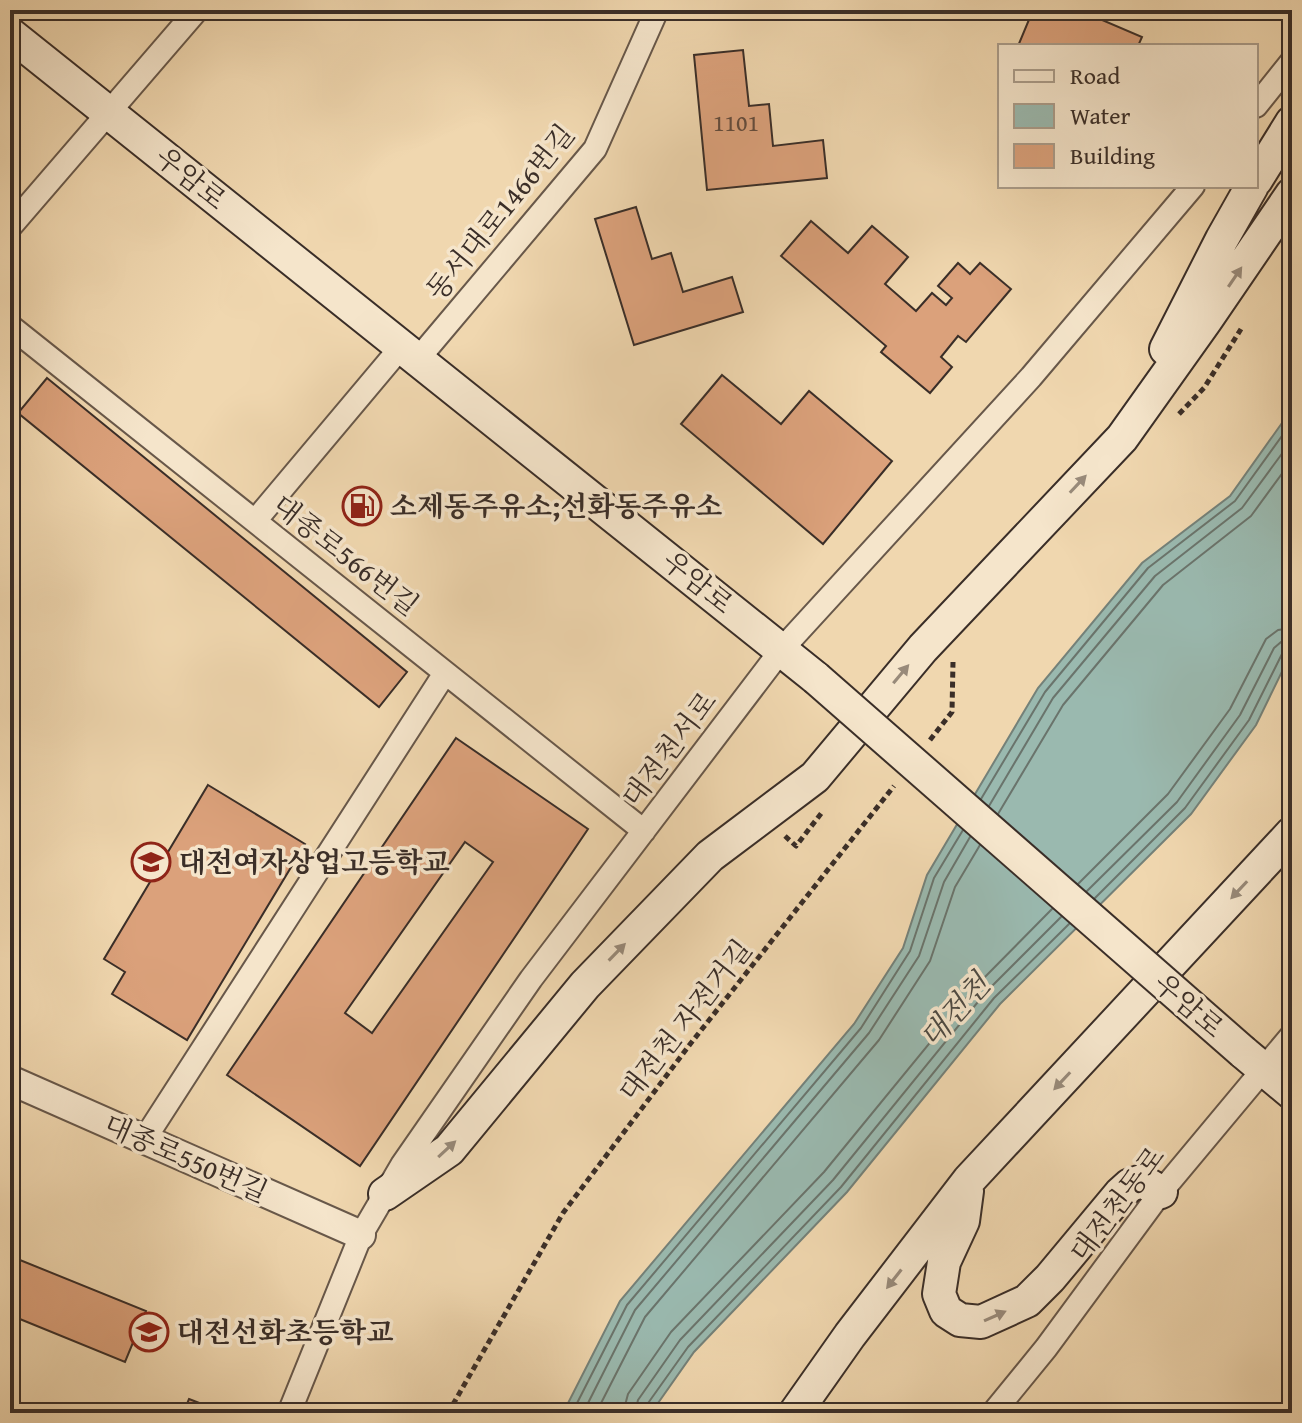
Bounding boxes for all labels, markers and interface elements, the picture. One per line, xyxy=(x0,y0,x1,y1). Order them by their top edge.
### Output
legend xyxy=(998,44,1258,188)
text: Road xyxy=(1070,58,1120,93)
text: Water xyxy=(1070,98,1131,133)
house number: 1101 xyxy=(713,105,759,140)
street label: 동서대로1466번길 xyxy=(416,115,584,309)
street label: 우암로 xyxy=(147,136,236,219)
text: Building xyxy=(1070,138,1155,173)
one-way arrow xyxy=(1228,267,1243,288)
one-way arrow xyxy=(1069,475,1087,494)
street label: 대종로566번길 xyxy=(264,484,428,625)
fuel station icon: 소제동주유소;선화동주유소 xyxy=(341,485,383,527)
place label: 소제동주유소;선화동주유소 xyxy=(390,485,723,526)
street label: 우암로 xyxy=(654,540,743,623)
one-way arrow xyxy=(892,664,909,684)
street label: 대전천서로 xyxy=(612,682,726,815)
school or university icon: 대전여자상업고등학교 xyxy=(130,841,172,883)
place label: 대전여자상업고등학교 xyxy=(179,841,449,882)
one-way arrow xyxy=(1230,881,1248,900)
street label: 대전천 자전거길 xyxy=(608,930,761,1109)
one-way arrow xyxy=(607,943,626,962)
water label: 대전천 xyxy=(909,962,1001,1057)
street label: 우암로 xyxy=(1145,963,1233,1047)
one-way arrow xyxy=(1053,1071,1071,1090)
street label: 대종로550번길 xyxy=(98,1103,275,1212)
street label: 대전천동로 xyxy=(1060,1137,1174,1270)
one-way arrow xyxy=(438,1140,457,1158)
one-way arrow xyxy=(886,1268,902,1289)
one-way arrow xyxy=(983,1309,1007,1322)
school or university icon: 대전선화초등학교 xyxy=(128,1311,170,1353)
place label: 대전선화초등학교 xyxy=(177,1311,393,1352)

